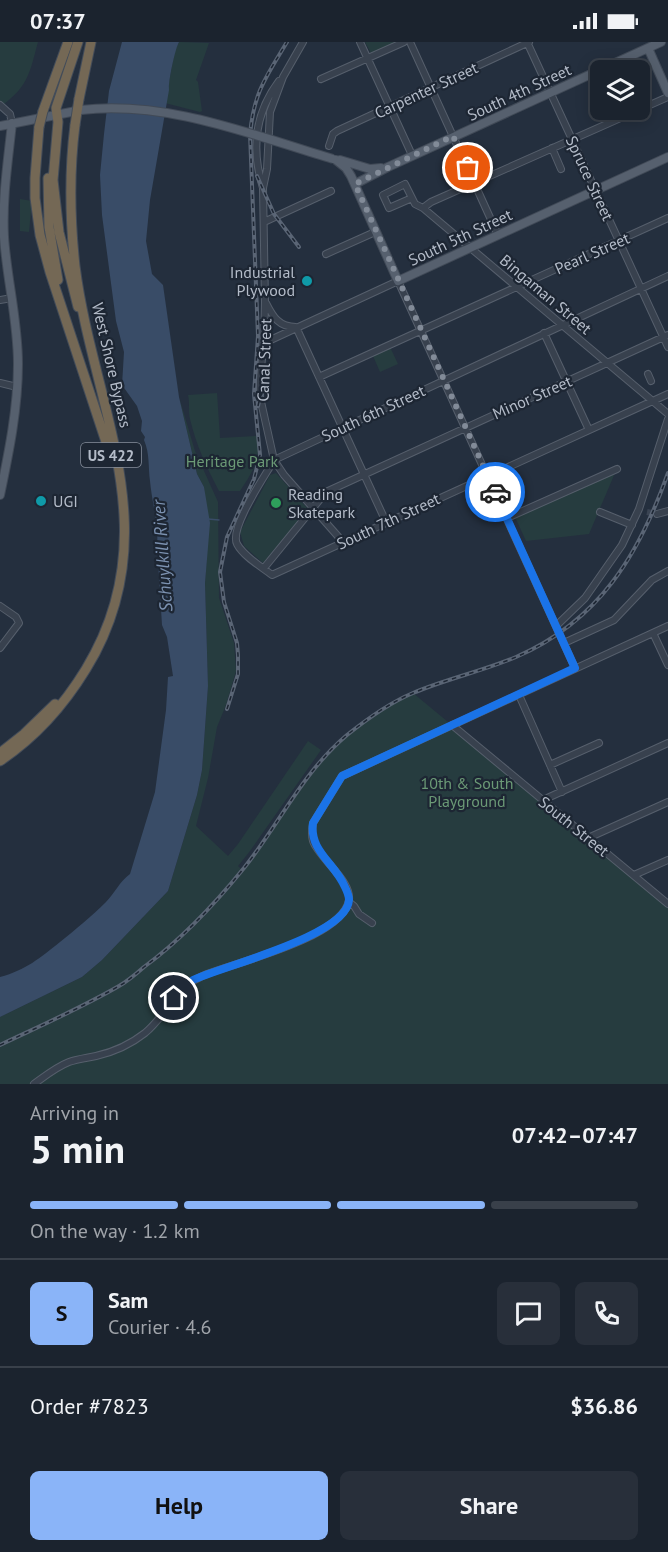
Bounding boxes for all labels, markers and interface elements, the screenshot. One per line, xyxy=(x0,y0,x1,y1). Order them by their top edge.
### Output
text: 07:37 xyxy=(30,7,86,35)
street label: Carpenter Street xyxy=(371,57,481,123)
street label: South 4th Street xyxy=(464,59,575,125)
map controls xyxy=(590,60,650,120)
button: layers xyxy=(590,60,650,120)
street label: Spruce Street xyxy=(562,132,619,224)
pin xyxy=(442,142,493,193)
icon: bag xyxy=(451,151,484,184)
street label: South 5th Street xyxy=(405,204,516,270)
street label: Pearl Street xyxy=(552,227,633,278)
street label: Bingaman Street xyxy=(496,250,596,339)
place label: Industrial Plywood xyxy=(230,262,295,300)
marker: Industrial Plywood xyxy=(300,274,314,288)
street label: West Shore Bypass xyxy=(88,301,136,430)
street label: Canal Street xyxy=(253,317,275,402)
street label: Minor Street xyxy=(489,370,575,423)
street label: South 6th Street xyxy=(318,380,429,446)
road number: US 422 xyxy=(81,443,141,467)
park label: Heritage Park xyxy=(186,451,279,471)
courier xyxy=(465,462,525,522)
icon: car xyxy=(479,476,512,509)
place label: Reading Skatepark xyxy=(288,484,356,522)
street label: South 7th Street xyxy=(333,488,443,554)
place label: UGI xyxy=(53,491,78,511)
marker: UGI xyxy=(34,494,48,508)
marker: Reading Skatepark xyxy=(269,496,283,510)
water label: Schuylkill River xyxy=(147,498,177,613)
park label: 10th & South Playground xyxy=(420,773,514,811)
street label: South Street xyxy=(535,791,614,861)
pin xyxy=(148,972,199,1023)
icon: home xyxy=(157,981,190,1014)
text: Arriving in xyxy=(30,1100,119,1126)
text: 07:42–07:47 xyxy=(512,1121,638,1149)
text: 5 min xyxy=(30,1123,125,1174)
text: On the way · 1.2 km xyxy=(30,1218,200,1244)
button: chat xyxy=(497,1282,560,1345)
button: phone xyxy=(575,1282,638,1345)
text: Sam xyxy=(108,1286,148,1314)
text: S xyxy=(56,1299,67,1327)
text: Courier · 4.6 xyxy=(108,1314,211,1340)
text: Order #7823 xyxy=(30,1392,149,1420)
text: $36.86 xyxy=(570,1392,638,1420)
button: Help xyxy=(30,1471,328,1540)
button: Share xyxy=(340,1471,638,1540)

